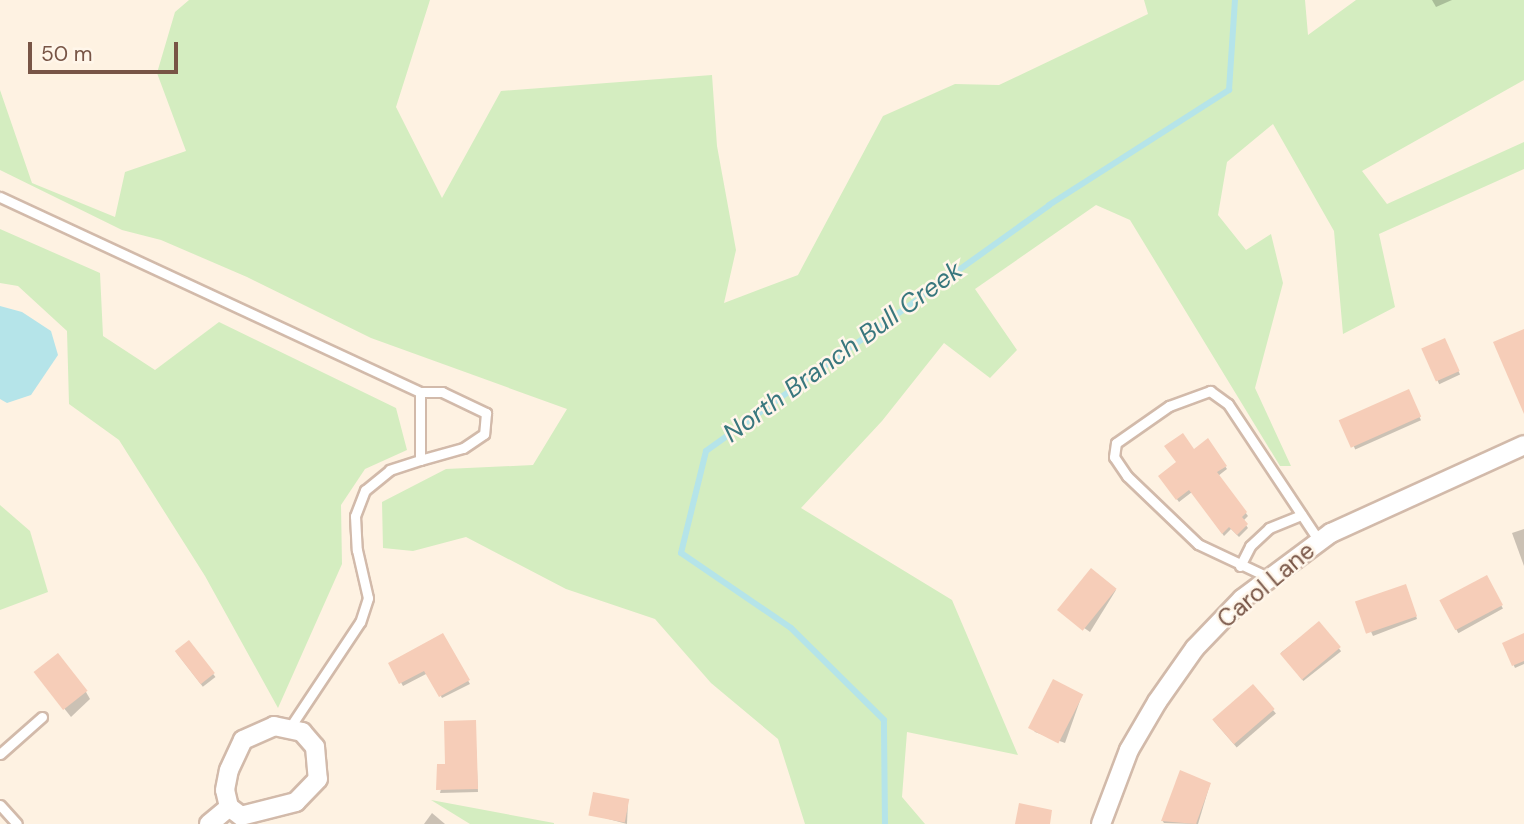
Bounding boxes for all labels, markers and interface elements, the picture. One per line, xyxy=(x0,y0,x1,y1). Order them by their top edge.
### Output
scale bar xyxy=(32,28,182,72)
text: 50 m xyxy=(41,40,92,68)
water label: North Branch Bull Creek xyxy=(717,255,969,449)
street label: Carol Lane xyxy=(1212,536,1320,634)

